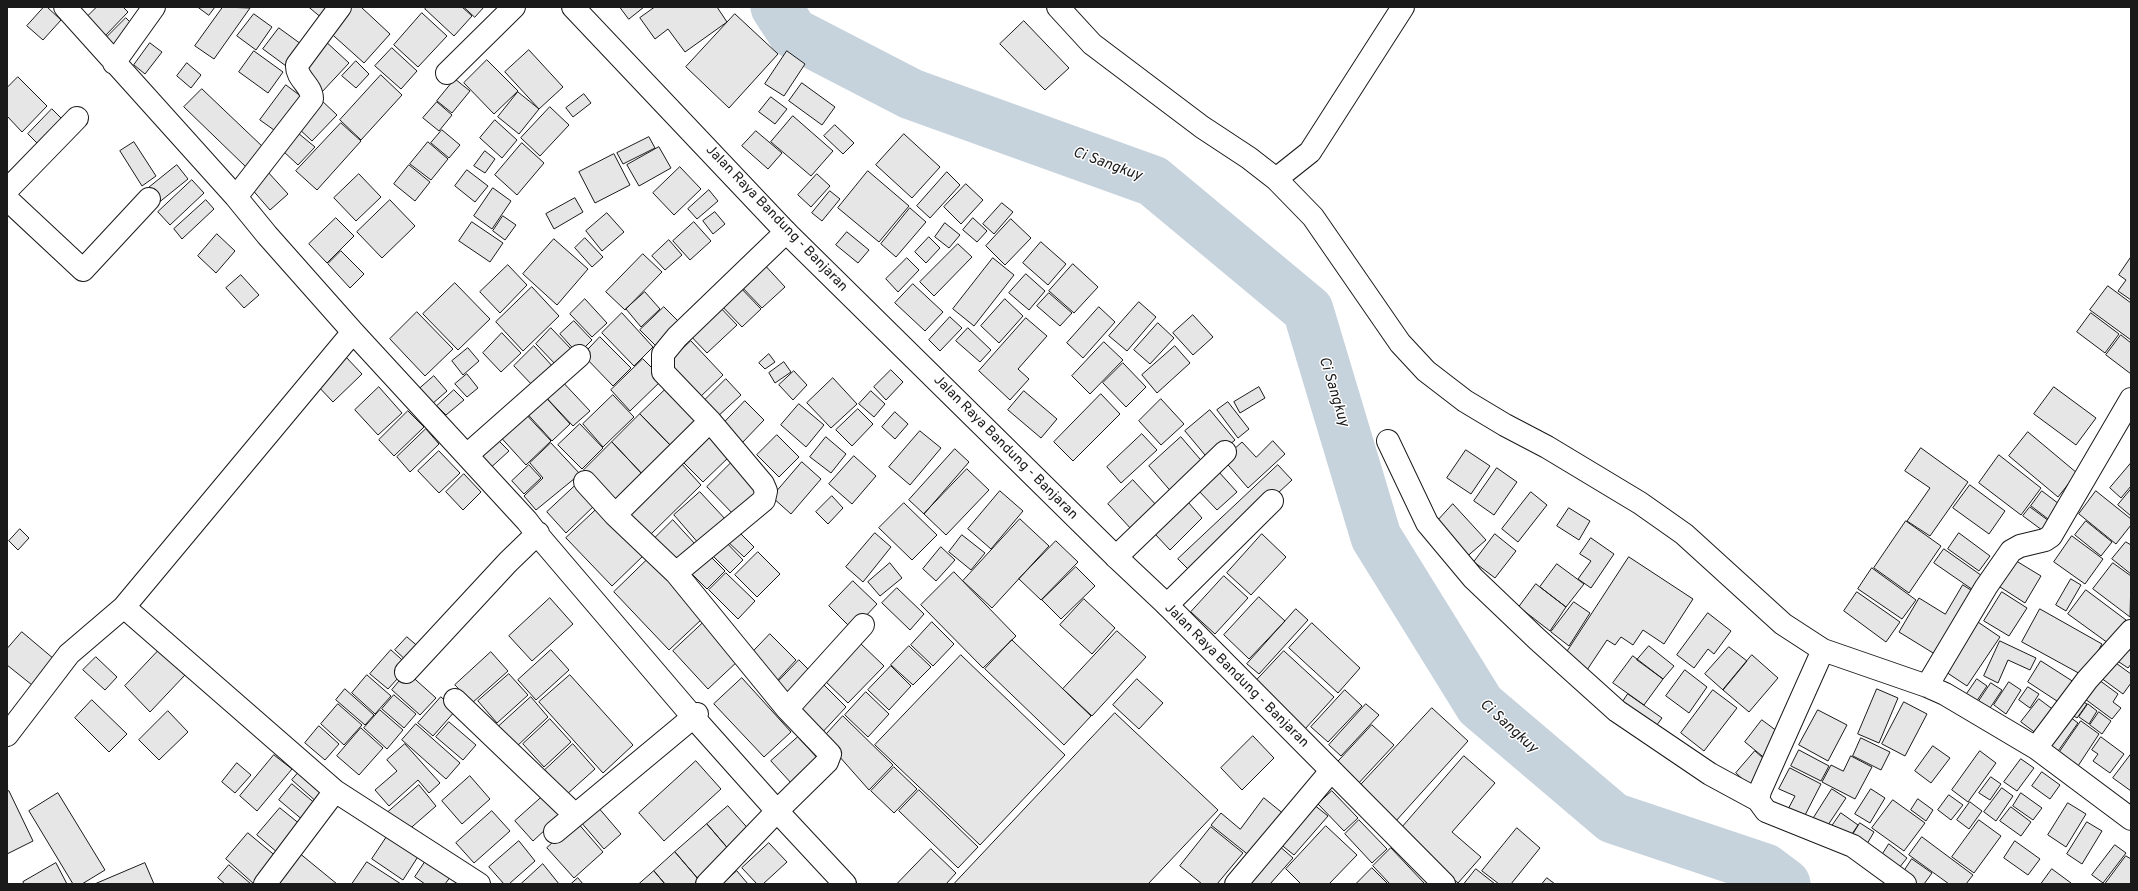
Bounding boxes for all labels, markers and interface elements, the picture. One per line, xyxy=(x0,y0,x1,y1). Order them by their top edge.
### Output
street label: Jalan Raya Bandung - Banjaran xyxy=(701,142,851,296)
water label: Ci Sangkuy xyxy=(1070,144,1144,186)
water label: Ci Sangkuy xyxy=(1314,355,1352,429)
street label: Jalan Raya Bandung - Banjaran xyxy=(929,372,1081,524)
street label: Jalan Raya Bandung - Banjaran xyxy=(1160,600,1312,752)
water label: Ci Sangkuy xyxy=(1475,696,1541,758)

